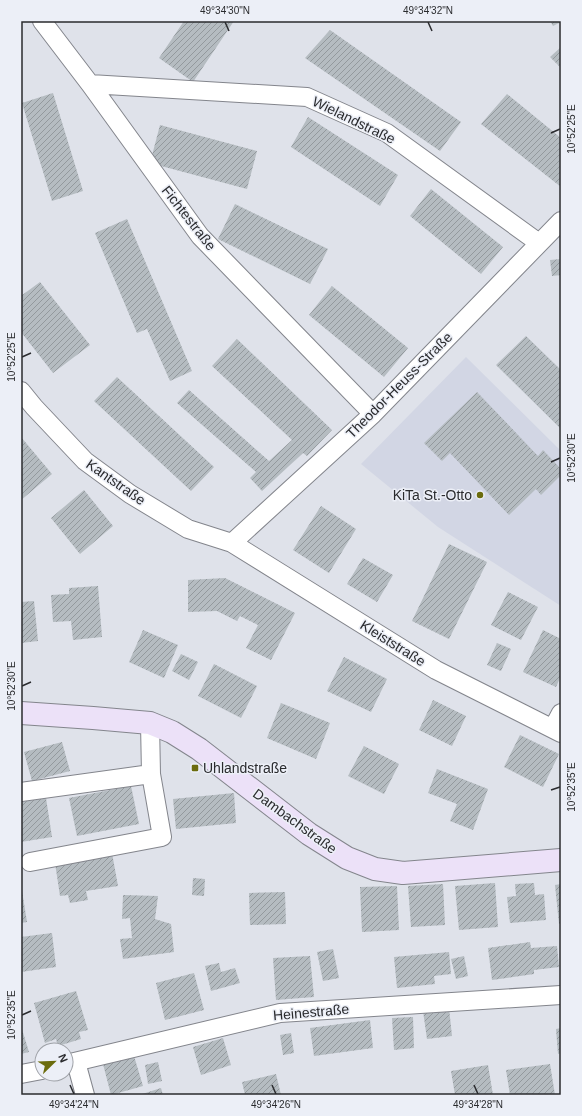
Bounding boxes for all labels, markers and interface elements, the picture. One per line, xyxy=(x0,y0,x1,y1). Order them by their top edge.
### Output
text: 49°34'30"N xyxy=(200,5,250,16)
text: 49°34'32"N xyxy=(403,5,453,16)
street label: Wielandstraße xyxy=(310,93,398,147)
text: 10°52'25"E xyxy=(566,104,577,154)
street label: Fichtestraße xyxy=(159,182,219,254)
street label: Theodor-Heuss-Straße xyxy=(343,329,455,441)
text: 10°52'25"E xyxy=(6,332,17,382)
text: 10°52'30"E xyxy=(566,433,577,483)
street label: Kantstraße xyxy=(83,456,149,508)
place label: KiTa St.-Otto xyxy=(393,487,472,503)
marker: KiTa St.-Otto xyxy=(475,490,485,500)
street label: Kleiststraße xyxy=(357,617,429,669)
text: 10°52'30"E xyxy=(6,661,17,711)
place label: Uhlandstraße xyxy=(203,760,287,776)
text: 10°52'35"E xyxy=(566,762,577,812)
marker: Uhlandstraße xyxy=(190,763,200,773)
street label: Dambachstraße xyxy=(250,785,340,857)
text: 10°52'35"E xyxy=(6,990,17,1040)
street label: Heinestraße xyxy=(272,1001,350,1023)
north arrow xyxy=(34,1042,74,1082)
text: N xyxy=(56,1052,70,1064)
text: 49°34'24"N xyxy=(49,1099,99,1110)
text: 49°34'26"N xyxy=(251,1099,301,1110)
text: 49°34'28"N xyxy=(453,1099,503,1110)

